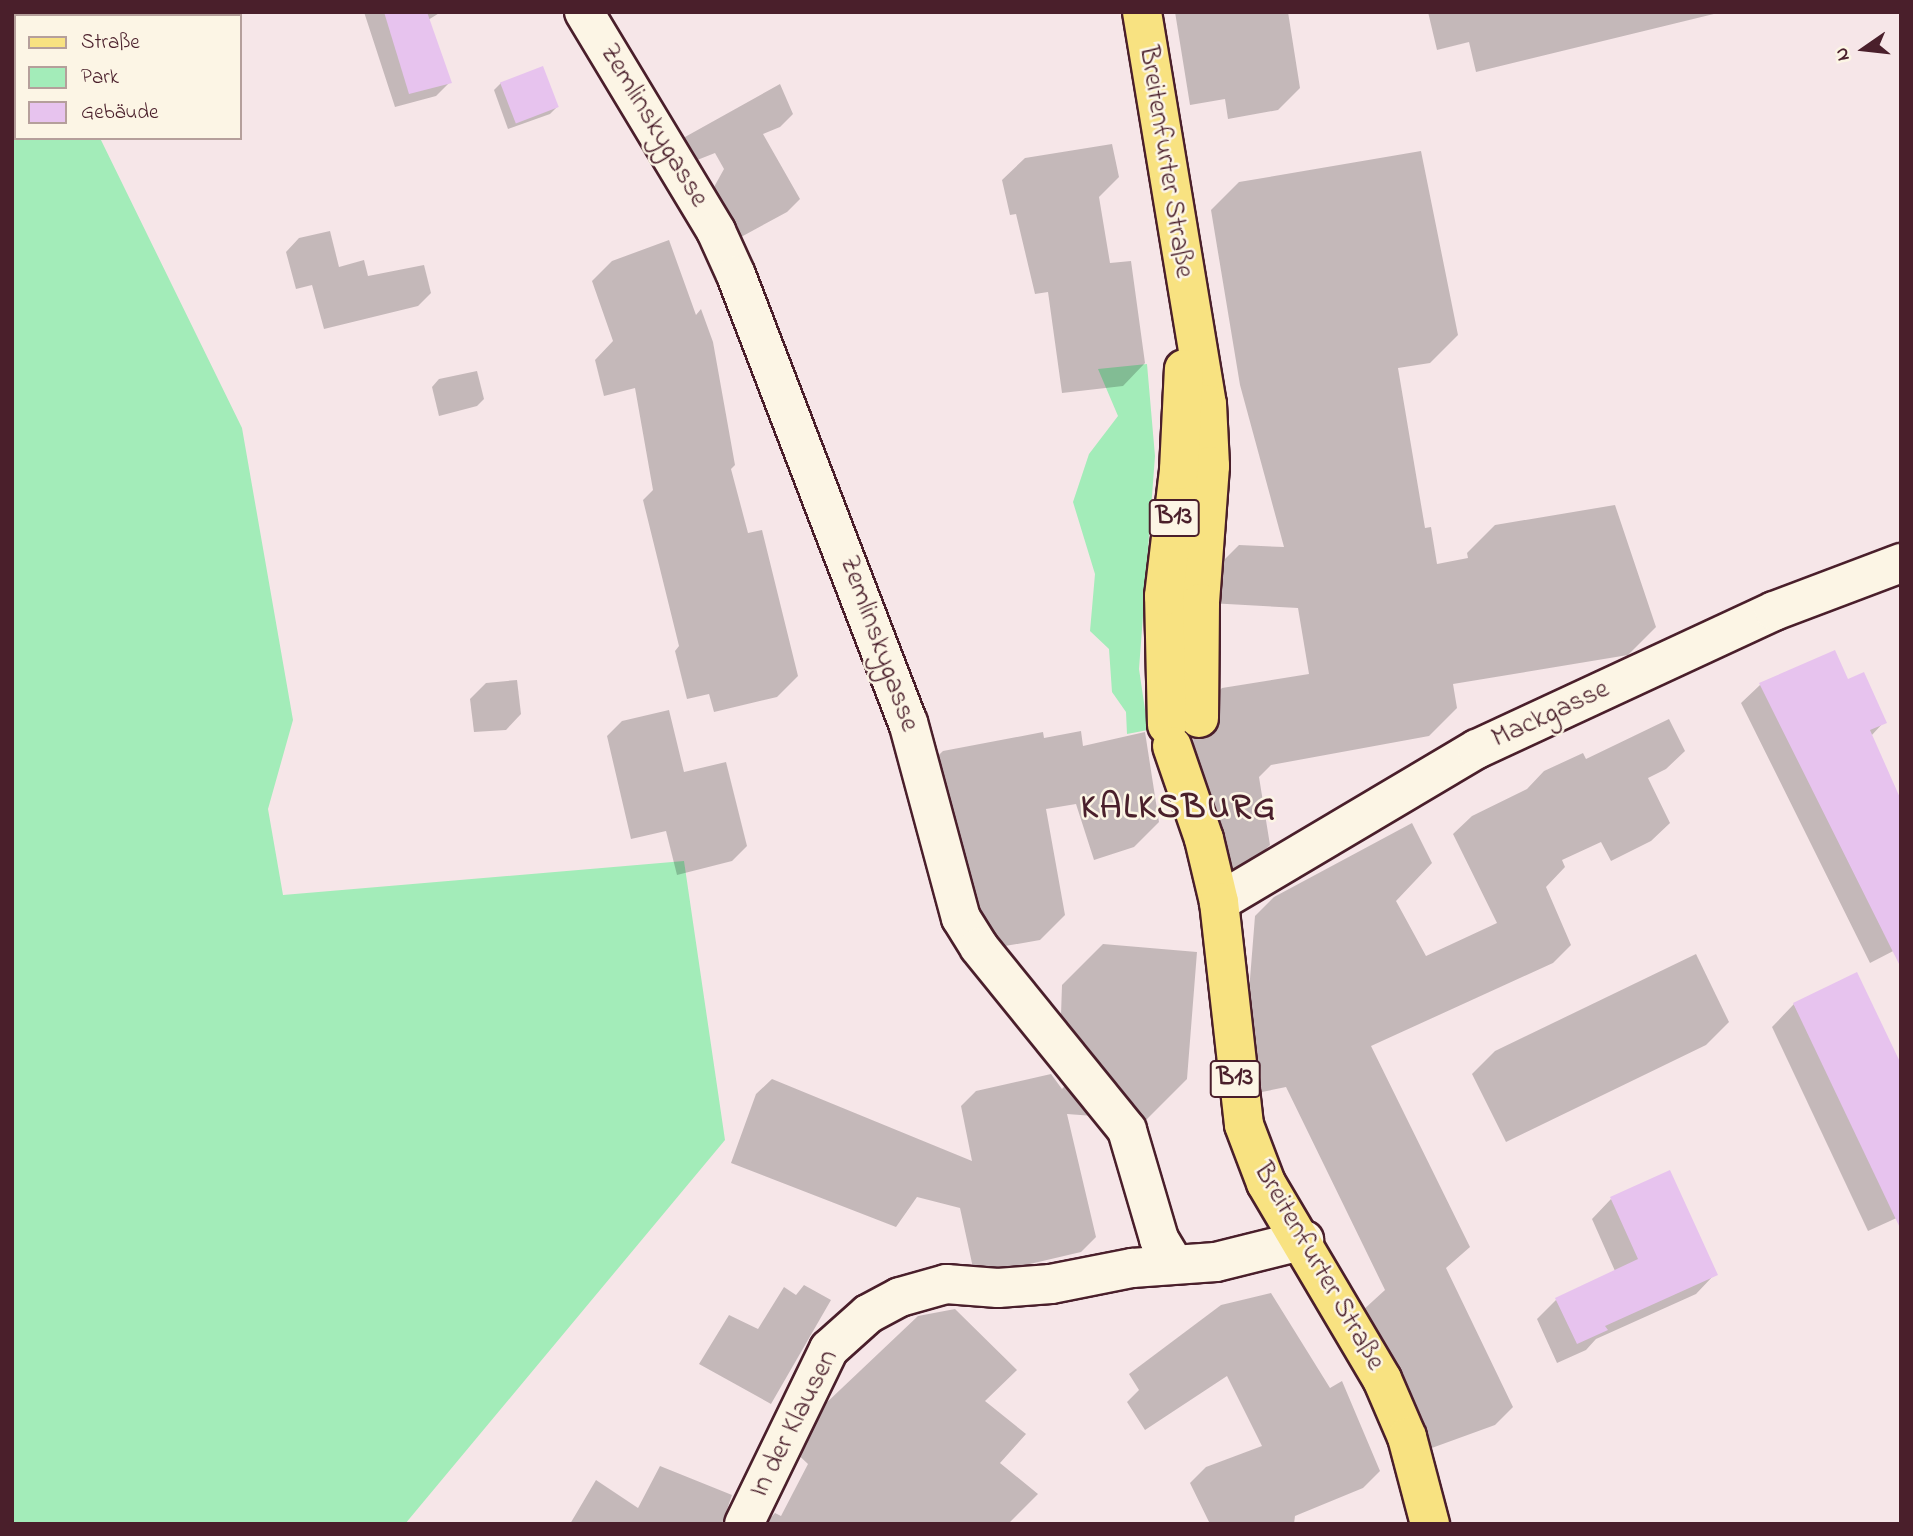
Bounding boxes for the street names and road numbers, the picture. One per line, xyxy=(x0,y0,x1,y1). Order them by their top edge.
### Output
street label: Zemlinskygasse xyxy=(591,38,715,214)
street label: Breitenfurter Straße xyxy=(1130,44,1200,280)
road number: B13 xyxy=(1148,496,1200,540)
street label: Zemlinskygasse xyxy=(831,552,925,736)
street label: Mackgasse xyxy=(1487,673,1615,757)
road number: B13 xyxy=(1209,1056,1261,1102)
street label: Breitenfurter Straße xyxy=(1245,1157,1391,1377)
street label: In der Klausen xyxy=(743,1345,847,1503)

